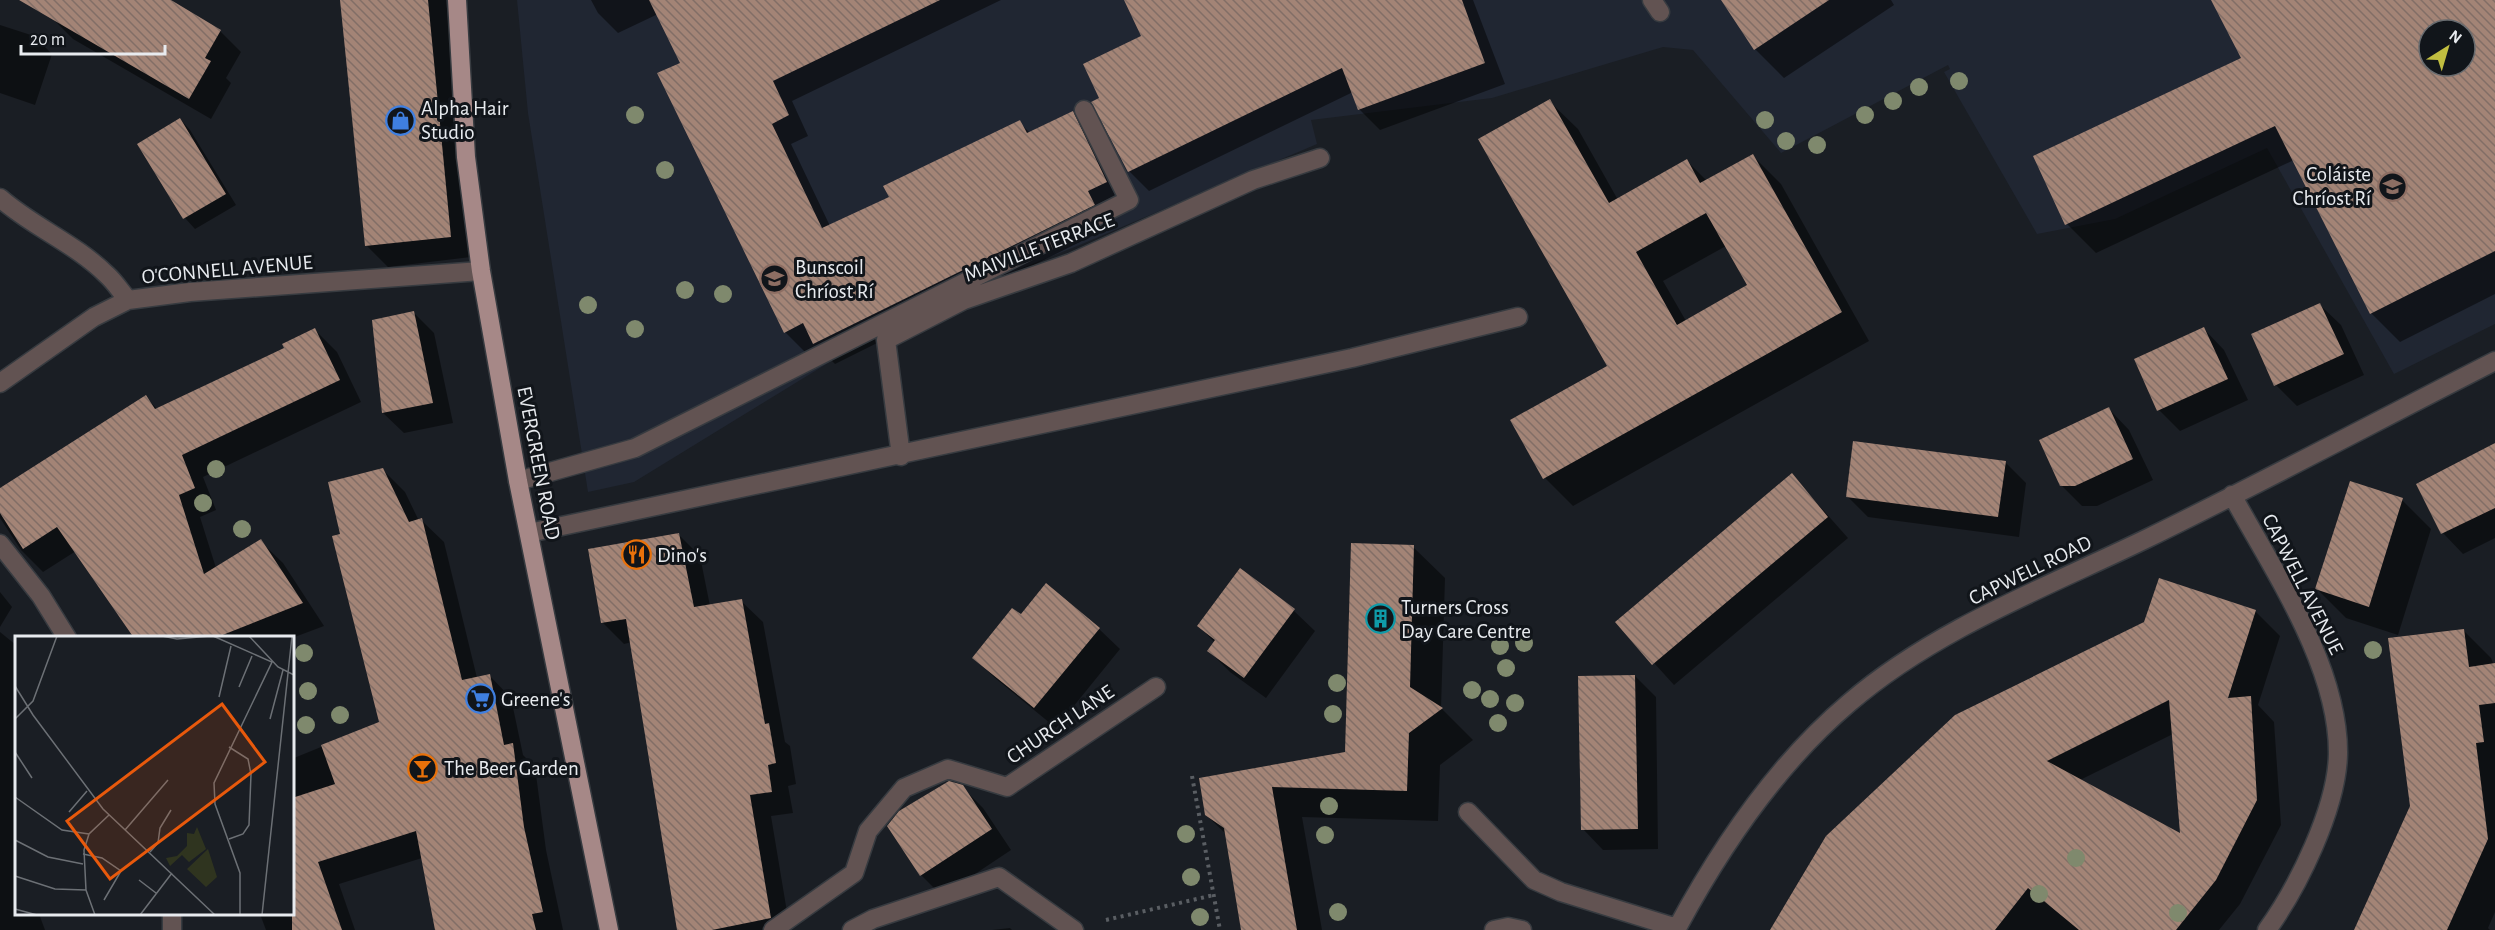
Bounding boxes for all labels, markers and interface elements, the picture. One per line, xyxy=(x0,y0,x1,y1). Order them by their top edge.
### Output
scale bar xyxy=(21,18,165,56)
north arrow xyxy=(2417,18,2477,78)
text: N xyxy=(2446,27,2465,47)
text: 20 m xyxy=(30,31,65,49)
place label: Alpha Hair Studio xyxy=(421,98,509,143)
shop icon: Alpha Hair Studio xyxy=(384,104,416,136)
place label: Coláiste Chríost Rí xyxy=(2293,164,2372,209)
school or university icon: Coláiste Chríost Rí xyxy=(2376,170,2408,202)
street label: MAIVILLE TERRACE xyxy=(961,209,1117,286)
street label: O'CONNELL AVENUE xyxy=(141,252,313,287)
place label: Bunscoil Chríost Rí xyxy=(795,257,874,302)
school or university icon: Bunscoil Chríost Rí xyxy=(758,263,790,295)
street label: EVERGREEN ROAD xyxy=(513,385,564,542)
street label: CAPWELL AVENUE xyxy=(2258,511,2347,658)
street label: CAPWELL ROAD xyxy=(1966,532,2095,609)
restaurant icon: Dino's xyxy=(620,539,652,571)
place label: Dino's xyxy=(657,545,707,566)
place label: Turners Cross Day Care Centre xyxy=(1401,597,1531,642)
building icon: Turners Cross Day Care Centre xyxy=(1364,603,1396,635)
inset map xyxy=(15,636,294,915)
street label: CHURCH LANE xyxy=(1003,681,1118,768)
supermarket icon: Greene's xyxy=(464,683,496,715)
place label: Greene's xyxy=(501,689,571,710)
bar icon: The Beer Garden xyxy=(407,752,439,784)
place label: The Beer Garden xyxy=(444,758,579,779)

